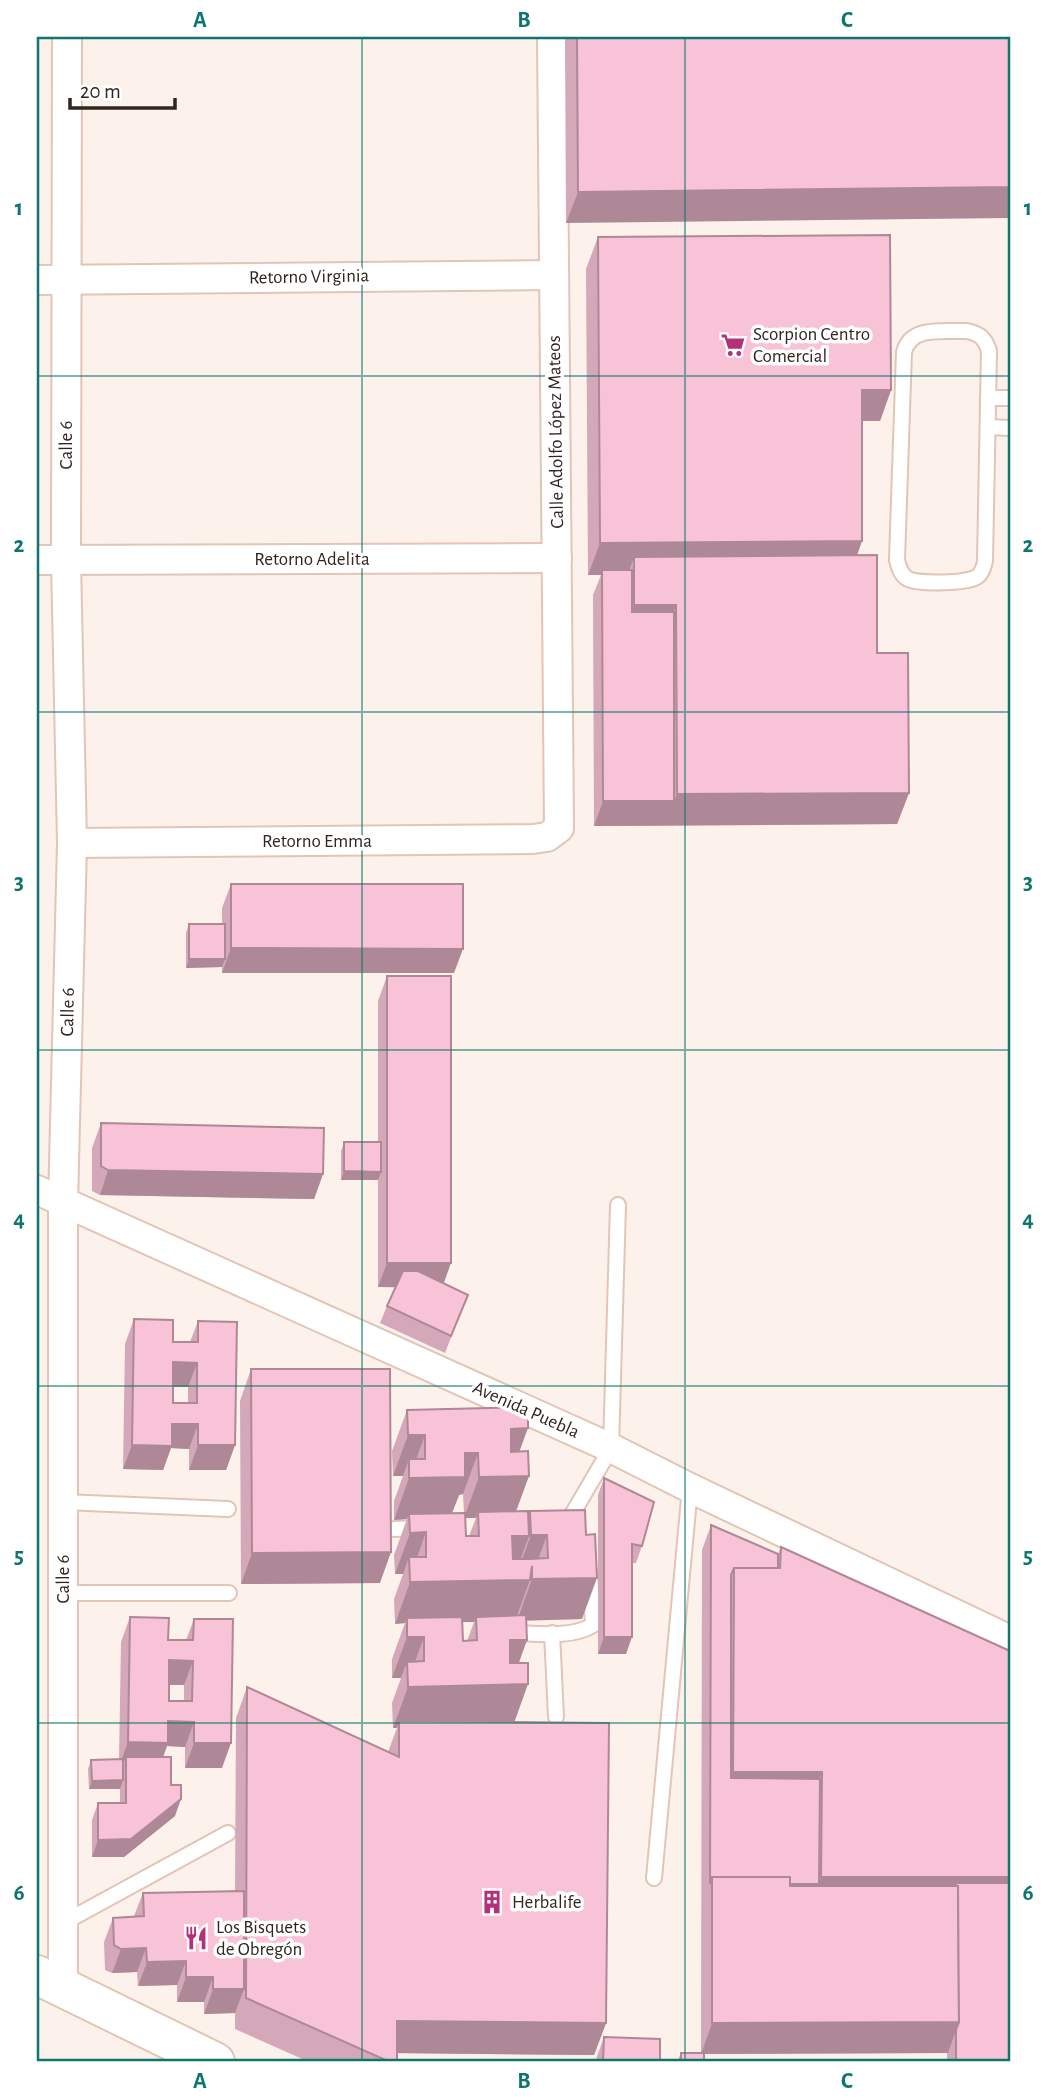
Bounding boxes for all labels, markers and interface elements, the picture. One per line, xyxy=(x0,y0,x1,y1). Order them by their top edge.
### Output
text: A xyxy=(193,9,207,32)
text: B xyxy=(517,9,531,32)
text: C xyxy=(841,9,853,32)
scale bar xyxy=(70,66,175,110)
text: 20 m xyxy=(80,81,121,102)
text: 1 xyxy=(15,197,23,220)
text: 1 xyxy=(1024,197,1032,220)
street label: Retorno Virginia xyxy=(249,266,370,288)
place label: Scorpion Centro Comercial xyxy=(753,325,870,366)
supermarket icon: Scorpion Centro Comercial xyxy=(719,331,747,359)
street label: Calle Adolfo López Mateos xyxy=(545,335,567,529)
street label: Calle 6 xyxy=(57,420,76,469)
text: 2 xyxy=(14,534,25,557)
text: 2 xyxy=(1023,534,1034,557)
street label: Retorno Adelita xyxy=(254,550,370,569)
street label: Retorno Emma xyxy=(262,832,372,851)
text: 3 xyxy=(14,871,24,894)
text: 3 xyxy=(1023,871,1033,894)
street label: Calle 6 xyxy=(58,987,78,1037)
text: 4 xyxy=(13,1208,25,1231)
text: 4 xyxy=(1022,1208,1034,1231)
street label: Avenida Puebla xyxy=(470,1378,582,1442)
text: 5 xyxy=(14,1545,24,1568)
text: 5 xyxy=(1023,1545,1033,1568)
street label: Calle 6 xyxy=(54,1554,73,1603)
text: 6 xyxy=(13,1882,25,1905)
text: 6 xyxy=(1022,1882,1034,1905)
building icon: Herbalife xyxy=(478,1888,506,1916)
place label: Herbalife xyxy=(512,1893,582,1912)
place label: Los Bisquets de Obregón xyxy=(216,1918,306,1959)
restaurant icon: Los Bisquets de Obregón xyxy=(182,1924,210,1952)
text: A xyxy=(193,2070,207,2093)
text: B xyxy=(517,2070,531,2093)
text: C xyxy=(841,2070,853,2093)

